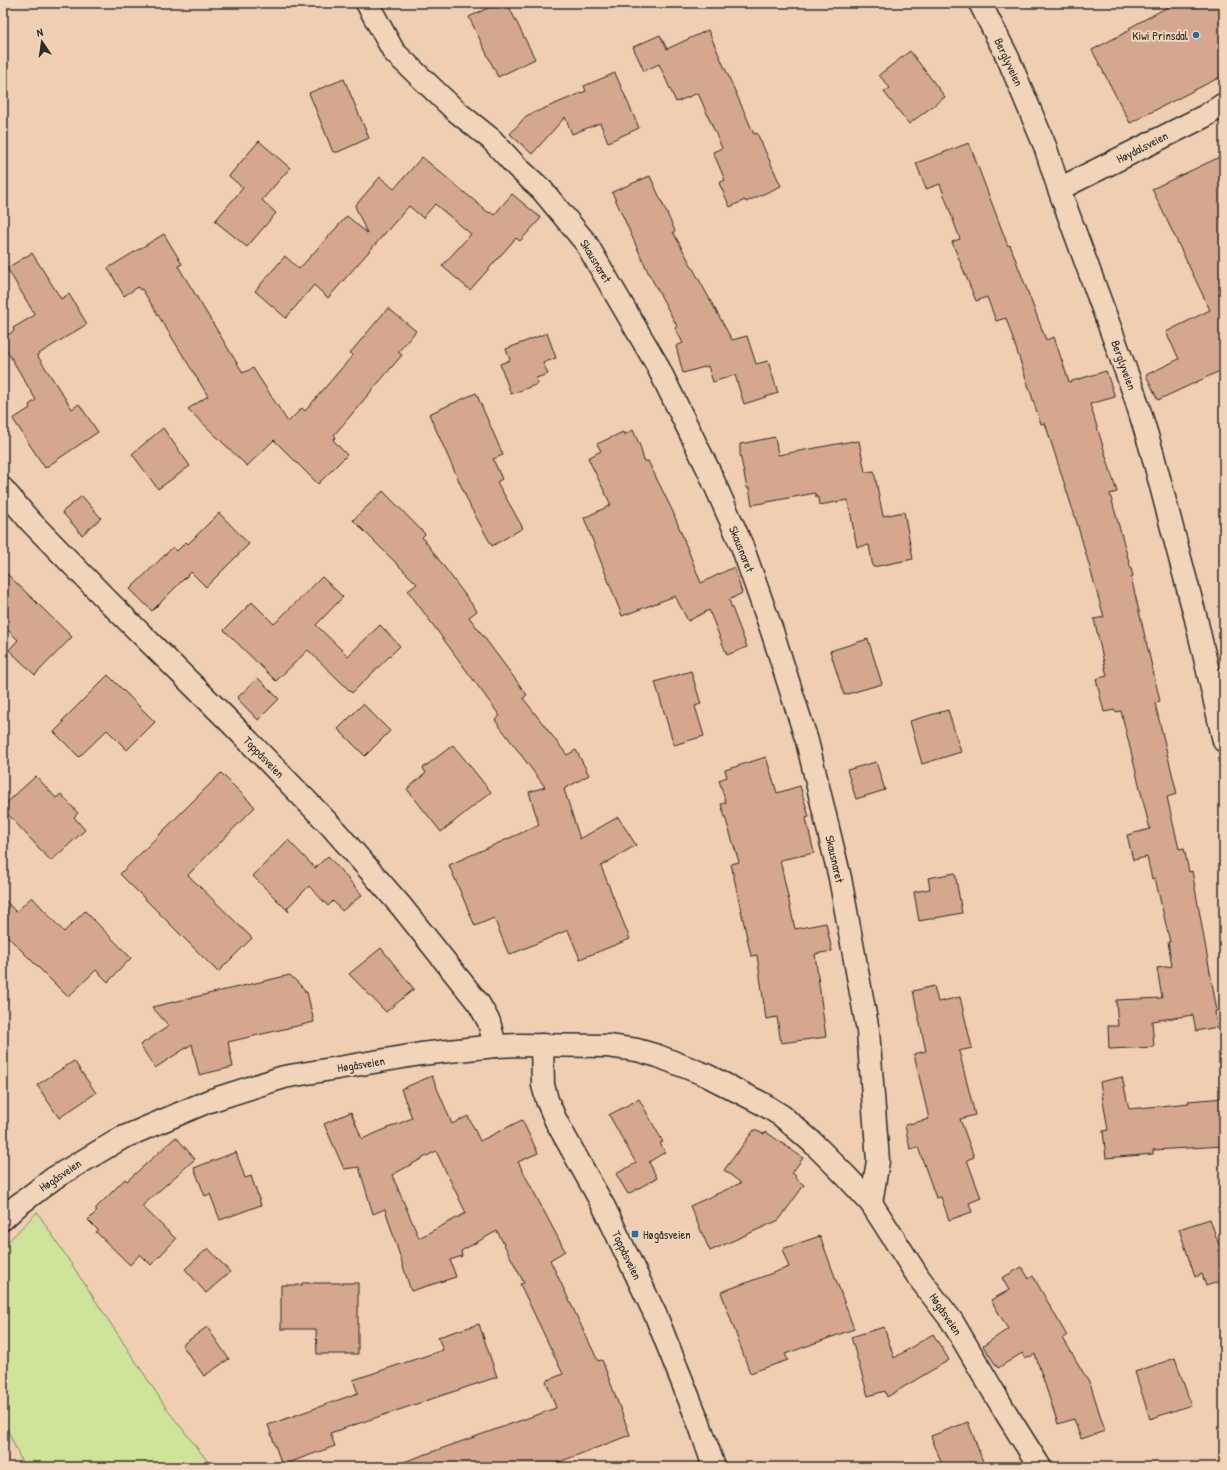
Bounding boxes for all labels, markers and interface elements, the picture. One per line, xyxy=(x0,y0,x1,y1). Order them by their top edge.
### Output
north arrow xyxy=(22,22,62,62)
text: N xyxy=(35,25,44,40)
place label: Kiwi Prinsdal xyxy=(1132,27,1189,44)
marker: Kiwi Prinsdal xyxy=(1191,30,1201,40)
street label: Berglyveien xyxy=(990,35,1028,89)
street label: Høydalsveien xyxy=(1113,127,1171,167)
street label: Skausnaret xyxy=(576,236,616,287)
street label: Berglyveien xyxy=(1107,338,1141,392)
street label: Skausnaret xyxy=(725,523,759,575)
street label: Toppåsveien xyxy=(240,732,288,782)
street label: Skausnaret xyxy=(821,834,849,885)
street label: Høgåsveien xyxy=(336,1052,386,1076)
street label: Høgåsveien xyxy=(35,1155,85,1195)
place label: Høgåsveien xyxy=(643,1226,691,1243)
street label: Toppåsveien xyxy=(608,1228,646,1282)
marker: Høgåsveien xyxy=(630,1229,640,1239)
street label: Høgåsveien xyxy=(926,1289,966,1339)

